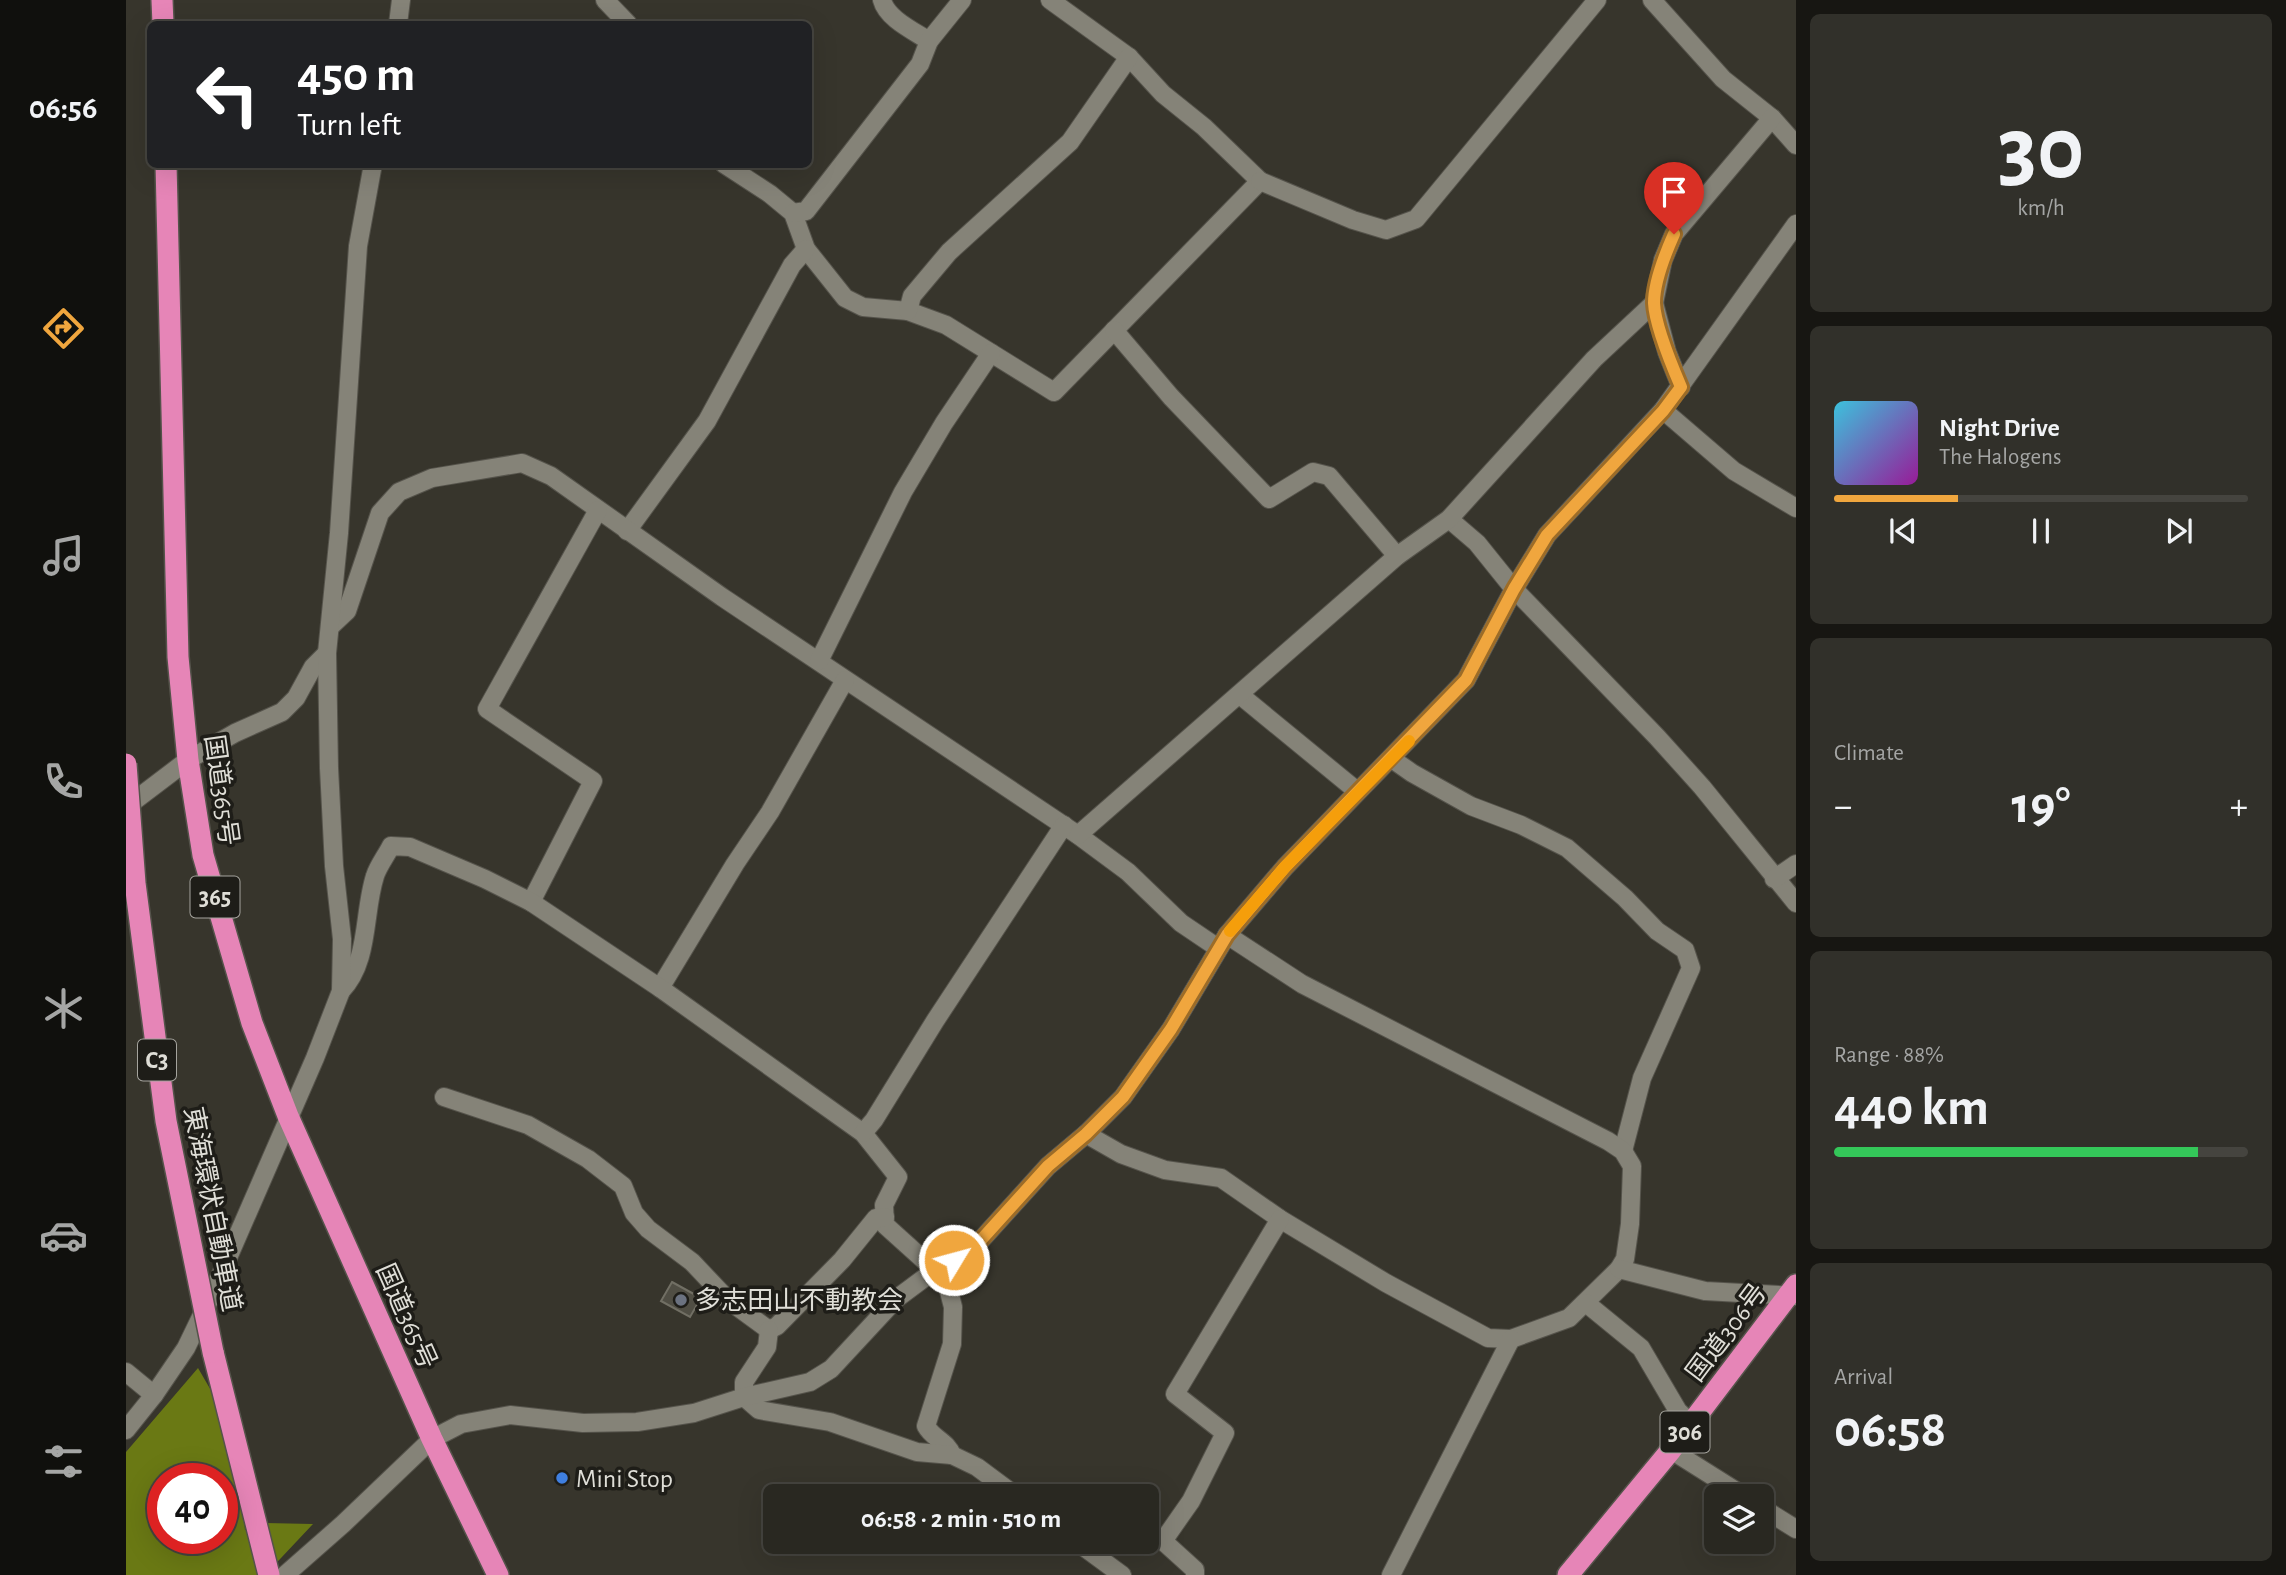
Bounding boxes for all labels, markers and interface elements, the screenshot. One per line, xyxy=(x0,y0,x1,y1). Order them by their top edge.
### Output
icon: left xyxy=(182,49,273,140)
text: 450 m xyxy=(297,51,415,100)
text: 06:56 xyxy=(29,92,97,124)
text: 30 xyxy=(1998,104,2084,195)
text: Turn left xyxy=(297,109,401,141)
pin xyxy=(1644,162,1704,234)
icon: arrive xyxy=(1655,173,1693,211)
text: km/h xyxy=(2017,197,2065,220)
icon: directions xyxy=(39,304,88,353)
text: Night Drive xyxy=(1939,415,2060,441)
text: The Halogens xyxy=(1939,446,2061,469)
icon: previous xyxy=(1884,512,1922,550)
icon: pause xyxy=(2022,512,2060,550)
icon: next xyxy=(2160,512,2198,550)
icon: music xyxy=(39,531,88,580)
street label: 国道365号 xyxy=(200,733,243,847)
text: Climate xyxy=(1834,742,1904,765)
icon: phone xyxy=(39,757,88,806)
text: 19° xyxy=(2011,780,2071,832)
text: − xyxy=(1834,788,1852,826)
text: + xyxy=(2230,788,2248,826)
road number: 365 xyxy=(190,876,240,917)
icon: climate xyxy=(39,984,88,1033)
road number: C3 xyxy=(138,1040,176,1080)
text: Range · 88% xyxy=(1834,1044,1944,1067)
text: 440 km xyxy=(1834,1082,1989,1134)
street label: 東海環状自動車道 xyxy=(179,1104,247,1314)
icon: car xyxy=(39,1211,88,1260)
position arrow xyxy=(917,1223,991,1297)
street label: 国道365号 xyxy=(371,1260,442,1373)
street label: 国道306号 xyxy=(1681,1278,1772,1386)
place label: 多志田山不動教会 xyxy=(695,1287,903,1314)
marker: 多志田山不動教会 xyxy=(673,1292,689,1308)
text: Arrival xyxy=(1834,1366,1893,1389)
text: 06:58 xyxy=(1834,1404,1946,1456)
road number: 306 xyxy=(1660,1412,1710,1452)
icon: filters xyxy=(39,1437,88,1486)
speed limit sign: 40 xyxy=(147,1463,238,1554)
place label: Mini Stop xyxy=(576,1466,673,1492)
marker: Mini Stop xyxy=(554,1470,570,1486)
map controls xyxy=(1704,1484,1774,1554)
button: layers xyxy=(1704,1484,1774,1554)
text: 06:58 · 2 min · 510 m xyxy=(861,1506,1061,1532)

